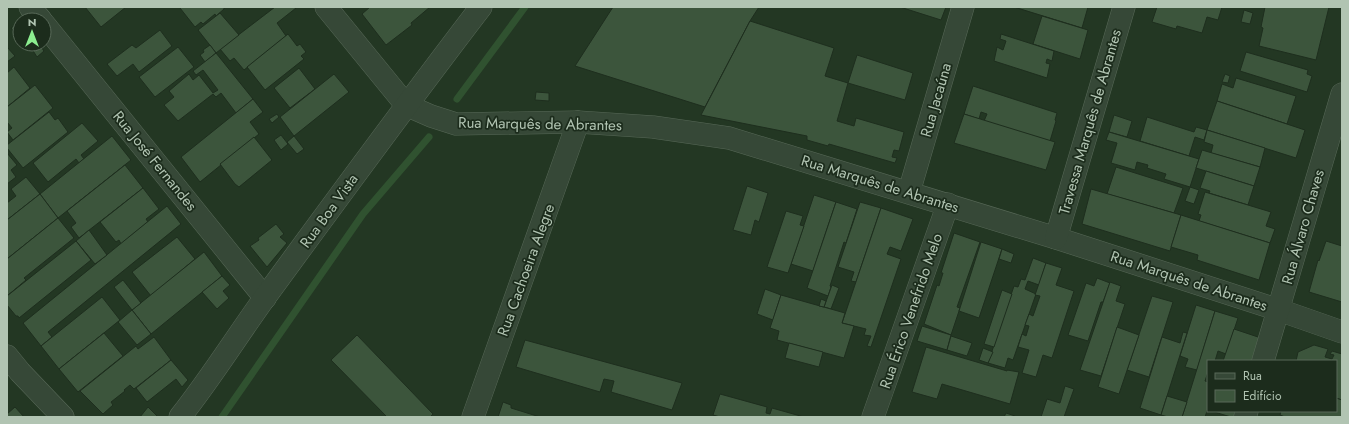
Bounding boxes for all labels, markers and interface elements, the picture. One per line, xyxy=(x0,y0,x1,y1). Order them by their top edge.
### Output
north arrow xyxy=(12,12,52,52)
text: N xyxy=(28,14,36,30)
street label: Travessa Marquês de Abrantes xyxy=(1053,27,1127,217)
street label: Rua Jacaúna xyxy=(915,60,957,140)
street label: Rua José Fernandes xyxy=(108,106,202,216)
street label: Rua Marquês de Abrantes xyxy=(458,112,622,136)
street label: Rua Marquês de Abrantes xyxy=(798,150,962,218)
street label: Rua Álvaro Chaves xyxy=(1276,167,1330,287)
street label: Rua Boa Vista xyxy=(295,169,363,253)
street label: Rua Cachoeira Alegre xyxy=(492,200,560,339)
street label: Rua Érico Venefrido Melo xyxy=(874,230,948,392)
street label: Rua Marquês de Abrantes xyxy=(1108,245,1270,317)
legend xyxy=(1207,360,1337,412)
text: Rua xyxy=(1243,367,1262,385)
text: Edifício xyxy=(1243,387,1282,405)

